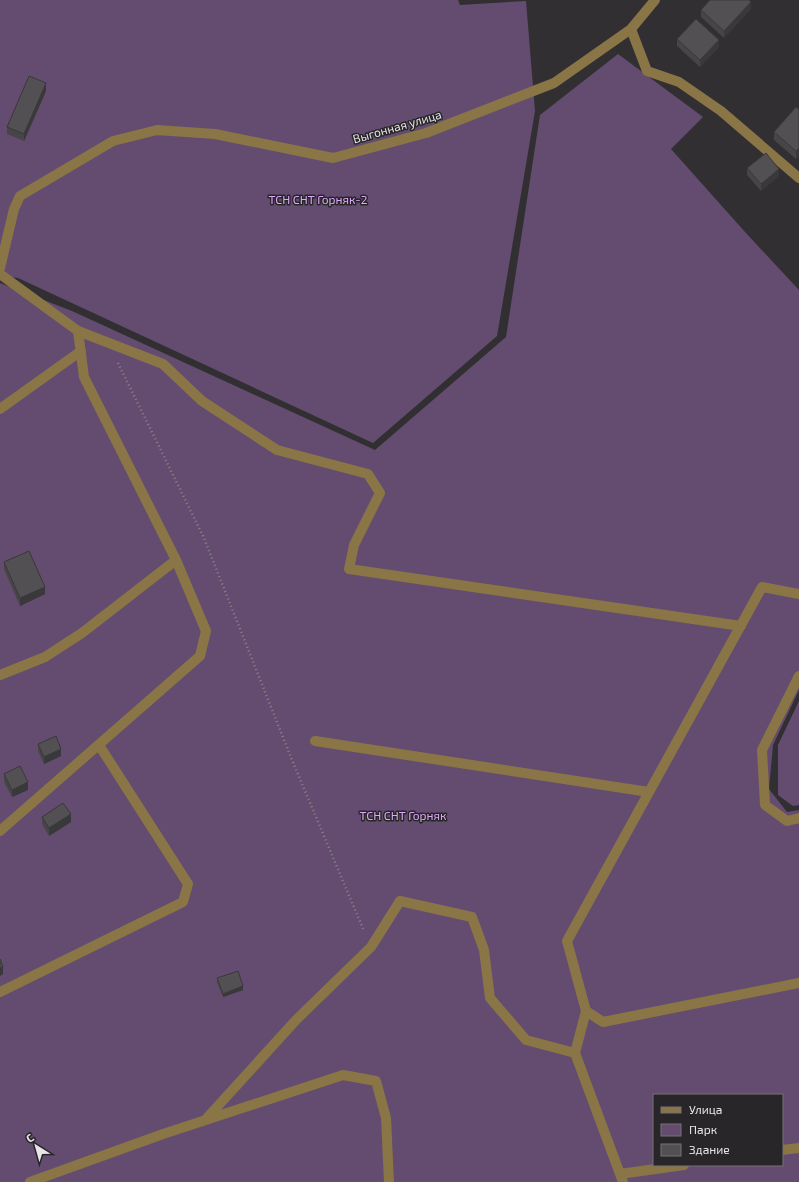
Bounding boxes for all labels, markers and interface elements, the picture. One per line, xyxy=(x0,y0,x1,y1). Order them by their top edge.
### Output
street label: Выгонная улица xyxy=(351,107,443,146)
park label: ТСН СНТ Горняк-2 xyxy=(269,192,368,206)
park label: ТСН СНТ Горняк xyxy=(360,808,447,822)
legend xyxy=(653,1094,783,1166)
text: Улица xyxy=(689,1102,722,1116)
text: Парк xyxy=(689,1122,718,1136)
north arrow xyxy=(16,1126,56,1166)
text: С xyxy=(23,1130,37,1145)
text: Здание xyxy=(689,1142,730,1156)

